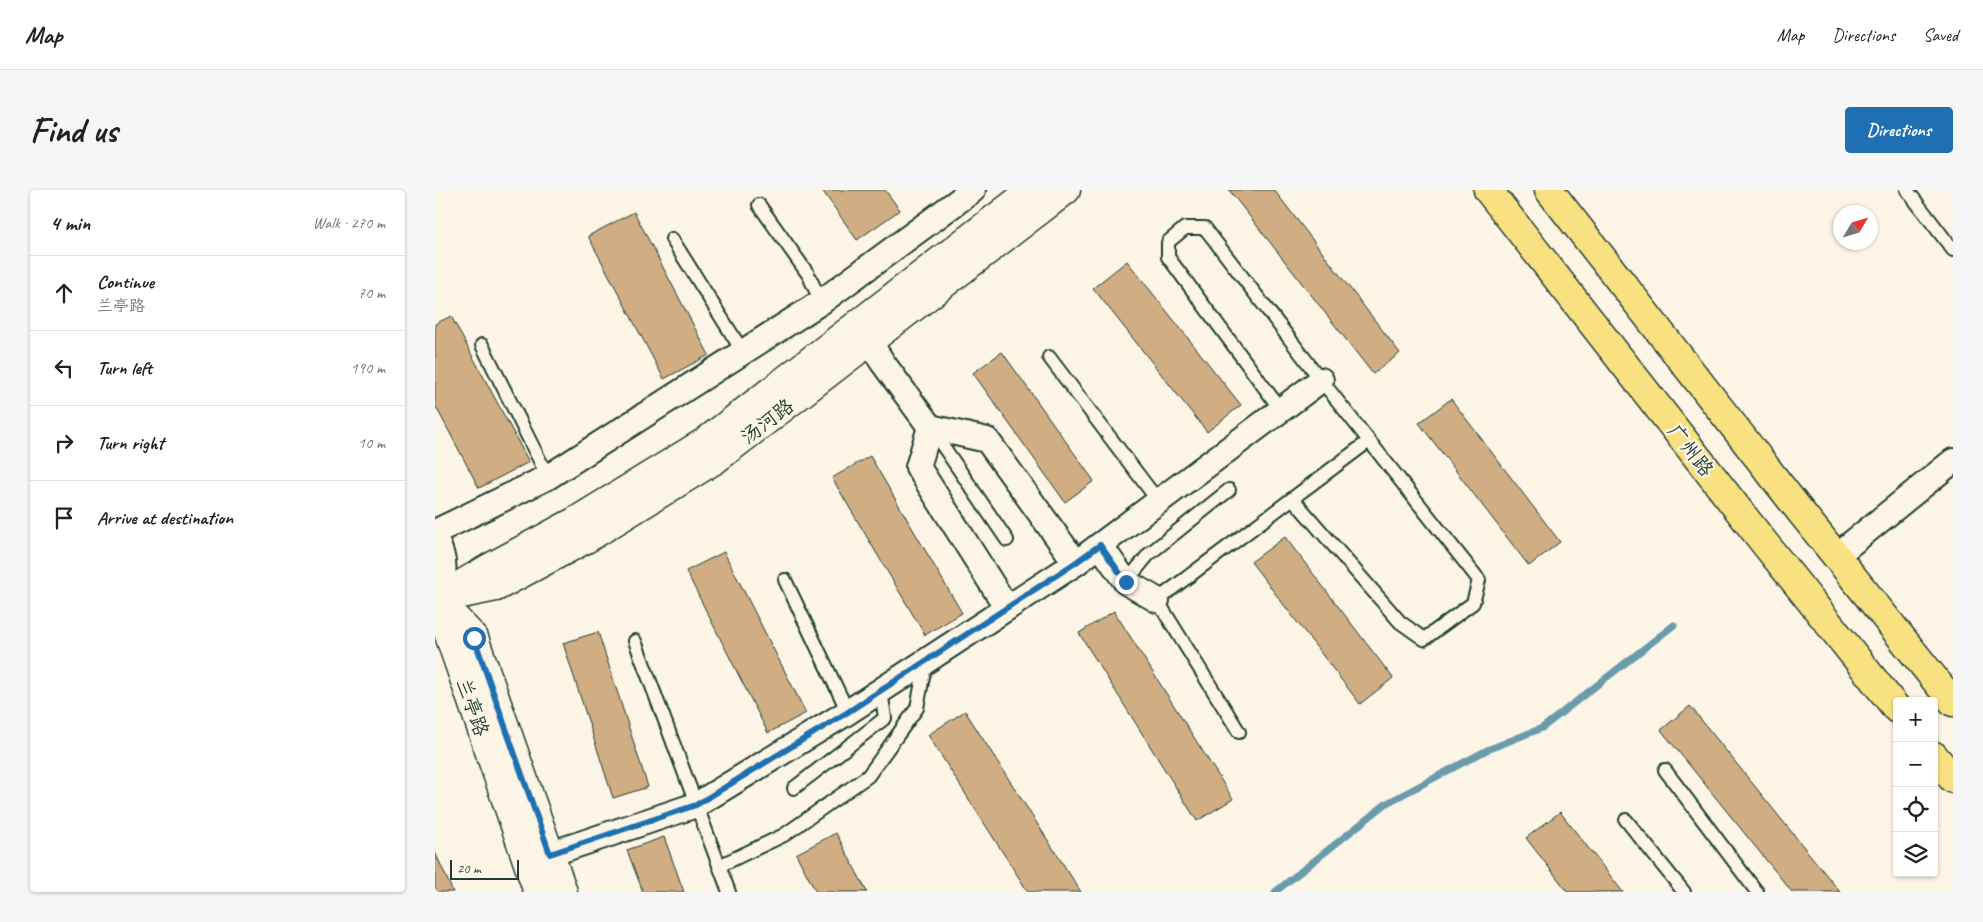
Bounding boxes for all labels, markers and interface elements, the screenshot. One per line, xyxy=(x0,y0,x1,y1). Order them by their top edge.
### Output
text: Map xyxy=(25,20,62,50)
text: Map xyxy=(1777,24,1804,46)
text: Directions xyxy=(1832,24,1895,46)
text: Saved xyxy=(1923,24,1958,46)
button: Directions xyxy=(1845,107,1953,153)
text: Find us xyxy=(30,108,117,153)
north arrow xyxy=(1833,205,1878,250)
text: 4 min xyxy=(50,210,90,236)
text: Walk · 270 m xyxy=(313,213,385,233)
text: Continue xyxy=(97,270,154,294)
icon: ahead xyxy=(50,279,78,307)
text: 70 m xyxy=(358,283,385,303)
text: 兰亭路 xyxy=(97,296,145,316)
icon: left xyxy=(50,354,78,382)
text: Turn left xyxy=(97,356,152,380)
text: 190 m xyxy=(351,358,385,378)
street label: 汤河路 xyxy=(736,393,800,449)
street label: 广州路 xyxy=(1662,419,1720,482)
icon: right xyxy=(50,429,78,457)
text: Turn right xyxy=(97,431,164,455)
text: 10 m xyxy=(358,433,385,453)
icon: arrive xyxy=(50,504,78,532)
text: Arrive at destination xyxy=(97,506,233,530)
route end xyxy=(1115,571,1138,594)
route start xyxy=(463,627,486,650)
street label: 兰亭路 xyxy=(451,675,494,741)
map controls xyxy=(1893,697,1938,877)
button: + xyxy=(1893,697,1938,742)
button: − xyxy=(1893,742,1938,787)
button: locate xyxy=(1893,787,1938,832)
button: layers xyxy=(1893,832,1938,877)
scale bar xyxy=(450,857,519,880)
text: 20 m xyxy=(457,860,481,877)

